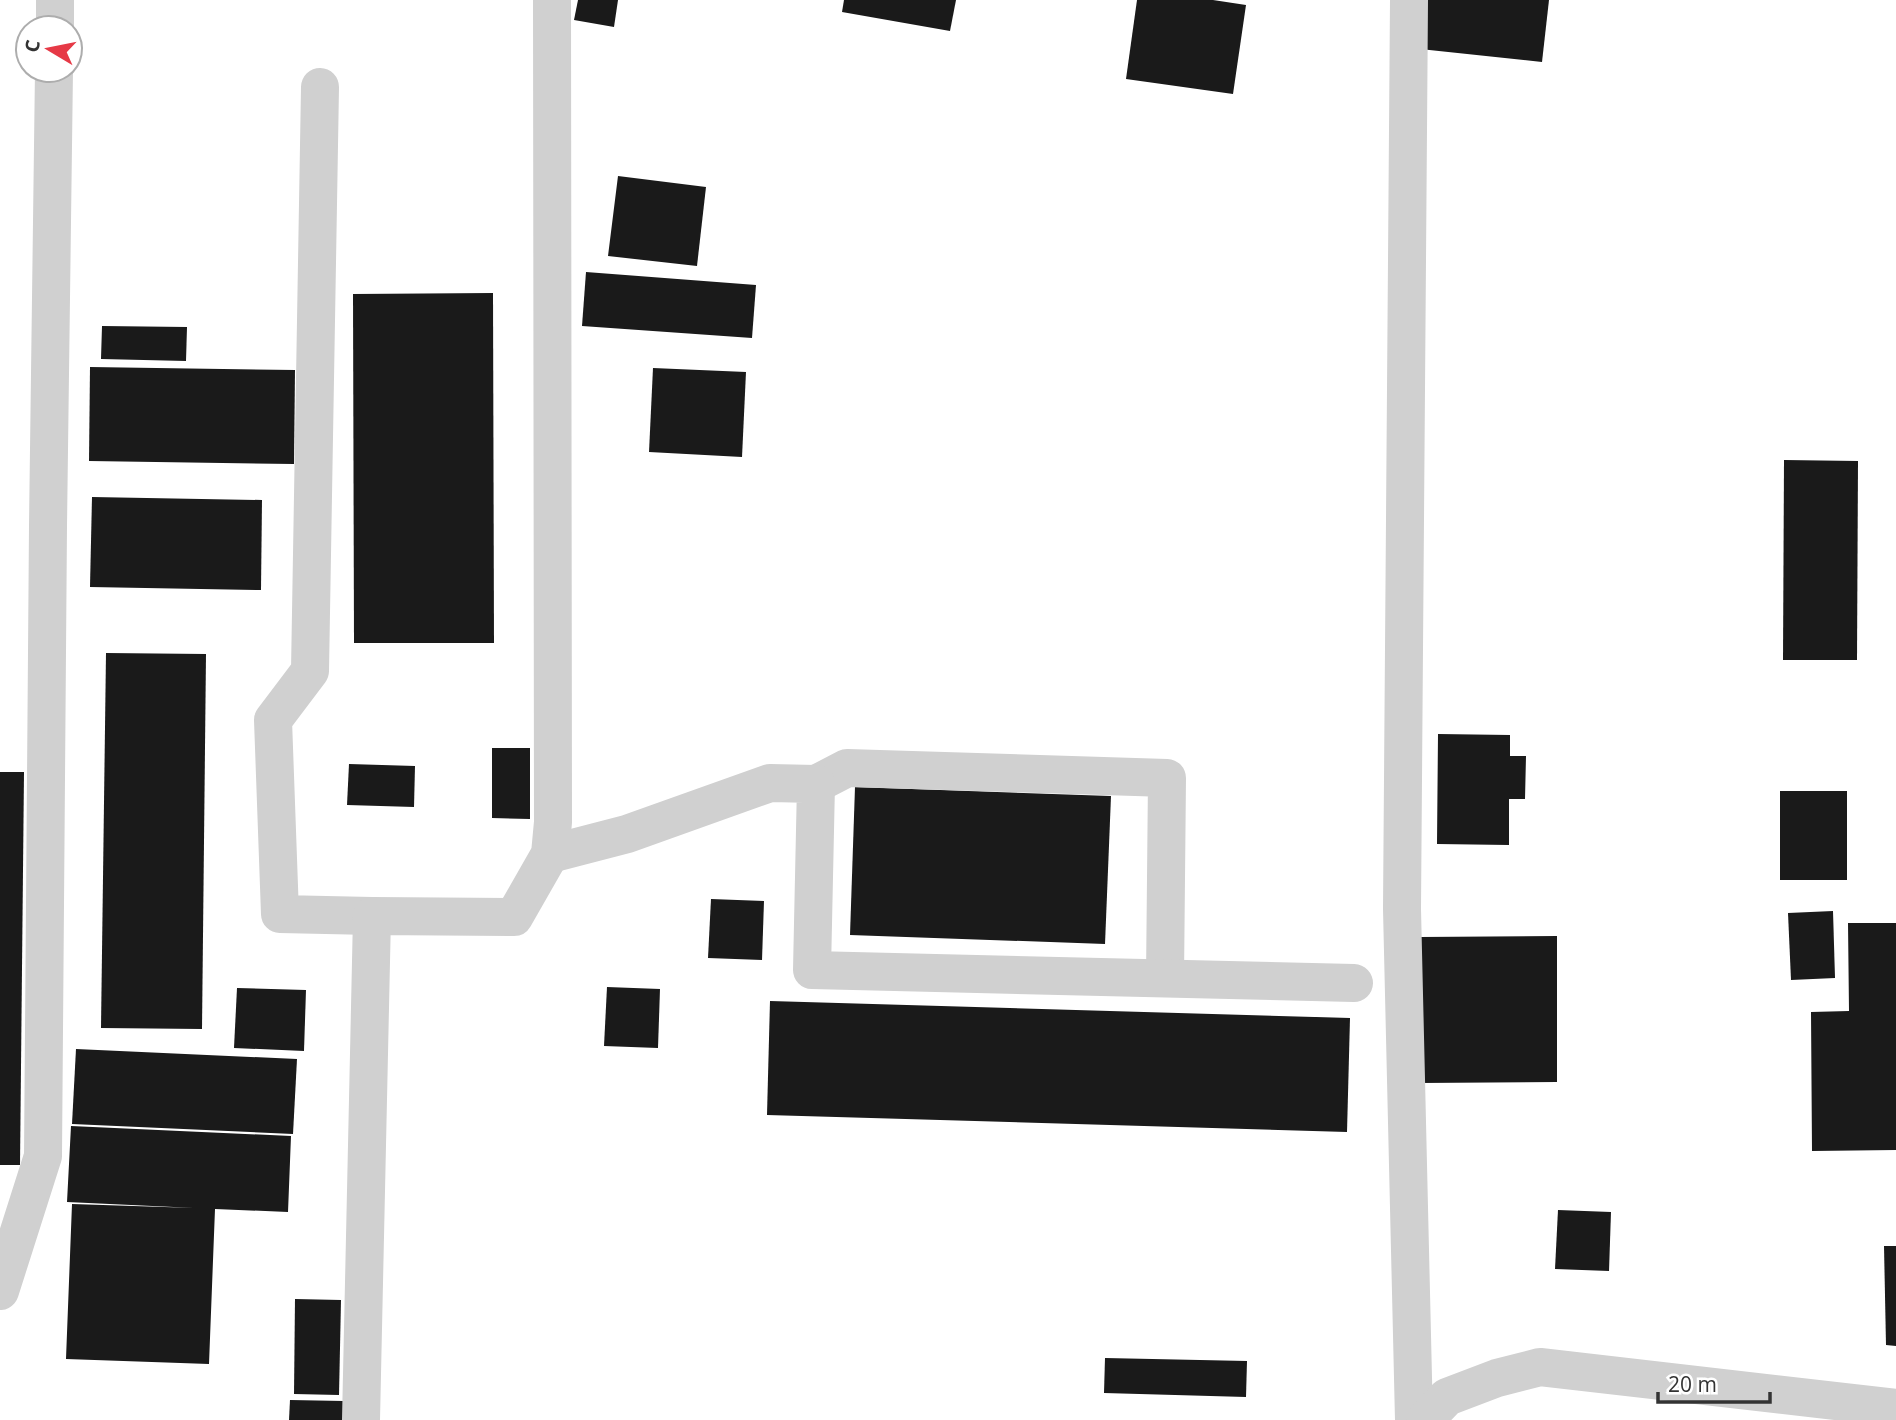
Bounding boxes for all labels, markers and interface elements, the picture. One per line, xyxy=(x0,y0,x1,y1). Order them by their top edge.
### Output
north arrow xyxy=(14,14,84,84)
text: С xyxy=(18,38,46,54)
scale bar xyxy=(1658,1360,1770,1404)
text: 20 m xyxy=(1668,1370,1717,1398)

